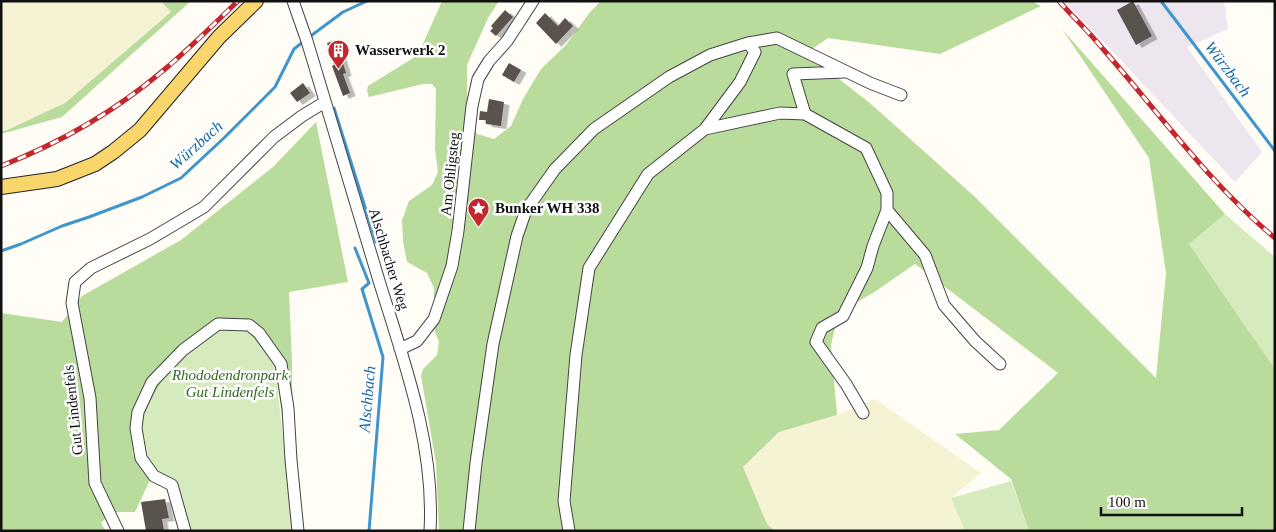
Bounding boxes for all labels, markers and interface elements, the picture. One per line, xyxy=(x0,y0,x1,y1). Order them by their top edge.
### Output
building icon: Wasserwerk 2 xyxy=(327,38,351,69)
water label: Würzbach xyxy=(1202,38,1254,100)
place label: Wasserwerk 2 xyxy=(355,42,445,58)
water label: Würzbach xyxy=(166,117,226,173)
street label: Am Ohligsteg xyxy=(438,131,462,217)
place icon: Bunker WH 338 xyxy=(467,196,491,227)
place label: Bunker WH 338 xyxy=(495,200,599,216)
street label: Alschbacher Weg xyxy=(366,206,412,312)
street label: Gut Lindenfels xyxy=(60,364,86,456)
water label: Alschbach xyxy=(356,365,378,434)
park label: Rhododendronpark Gut Lindenfels xyxy=(171,367,288,400)
scale bar xyxy=(1101,484,1242,516)
text: 100 m xyxy=(1108,494,1146,510)

